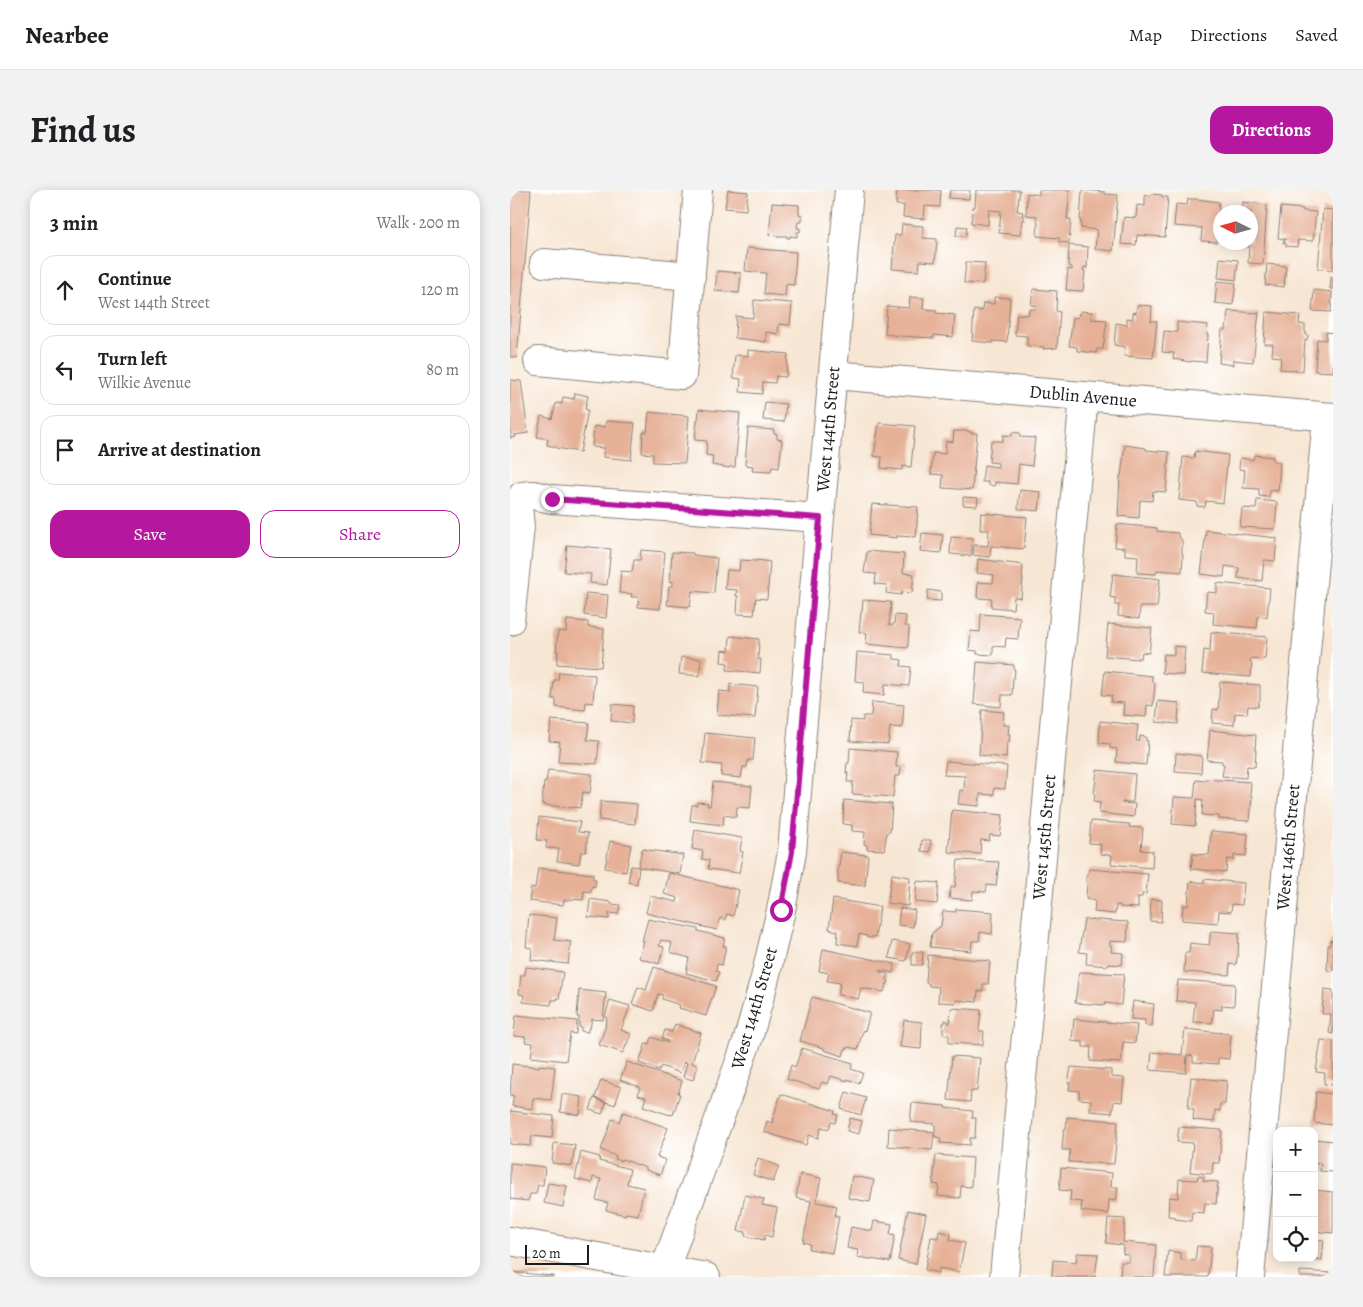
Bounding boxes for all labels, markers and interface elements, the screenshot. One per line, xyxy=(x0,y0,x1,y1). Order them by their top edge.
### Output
text: Nearbee xyxy=(25,19,109,51)
text: Map xyxy=(1129,23,1162,47)
text: Directions xyxy=(1190,23,1267,47)
text: Saved xyxy=(1295,23,1338,47)
text: Find us xyxy=(30,106,136,154)
button: Directions xyxy=(1210,106,1333,154)
north arrow xyxy=(1213,205,1258,250)
text: 3 min xyxy=(50,209,98,237)
text: Walk · 200 m xyxy=(376,212,460,234)
text: Continue xyxy=(98,266,172,292)
icon: ahead xyxy=(51,276,79,304)
text: 120 m xyxy=(421,279,459,301)
text: West 144th Street xyxy=(98,292,210,314)
text: Turn left xyxy=(98,346,167,372)
icon: left xyxy=(51,356,79,384)
text: 80 m xyxy=(426,359,459,381)
street label: West 144th Street xyxy=(810,365,845,494)
text: Wilkie Avenue xyxy=(98,372,191,394)
street label: Dublin Avenue xyxy=(1028,379,1138,413)
icon: arrive xyxy=(51,436,79,464)
text: Arrive at destination xyxy=(98,437,261,463)
route end xyxy=(541,488,564,511)
button: Save xyxy=(50,510,250,558)
button: Share xyxy=(260,510,460,558)
street label: West 145th Street xyxy=(1026,773,1061,902)
street label: West 146th Street xyxy=(1270,783,1305,912)
route start xyxy=(770,899,793,922)
street label: West 144th Street xyxy=(725,944,783,1073)
map controls xyxy=(1273,1127,1318,1262)
button: + xyxy=(1273,1127,1318,1172)
button: − xyxy=(1273,1172,1318,1217)
button: locate xyxy=(1273,1217,1318,1262)
scale bar xyxy=(525,1242,589,1265)
text: 20 m xyxy=(532,1244,561,1263)

